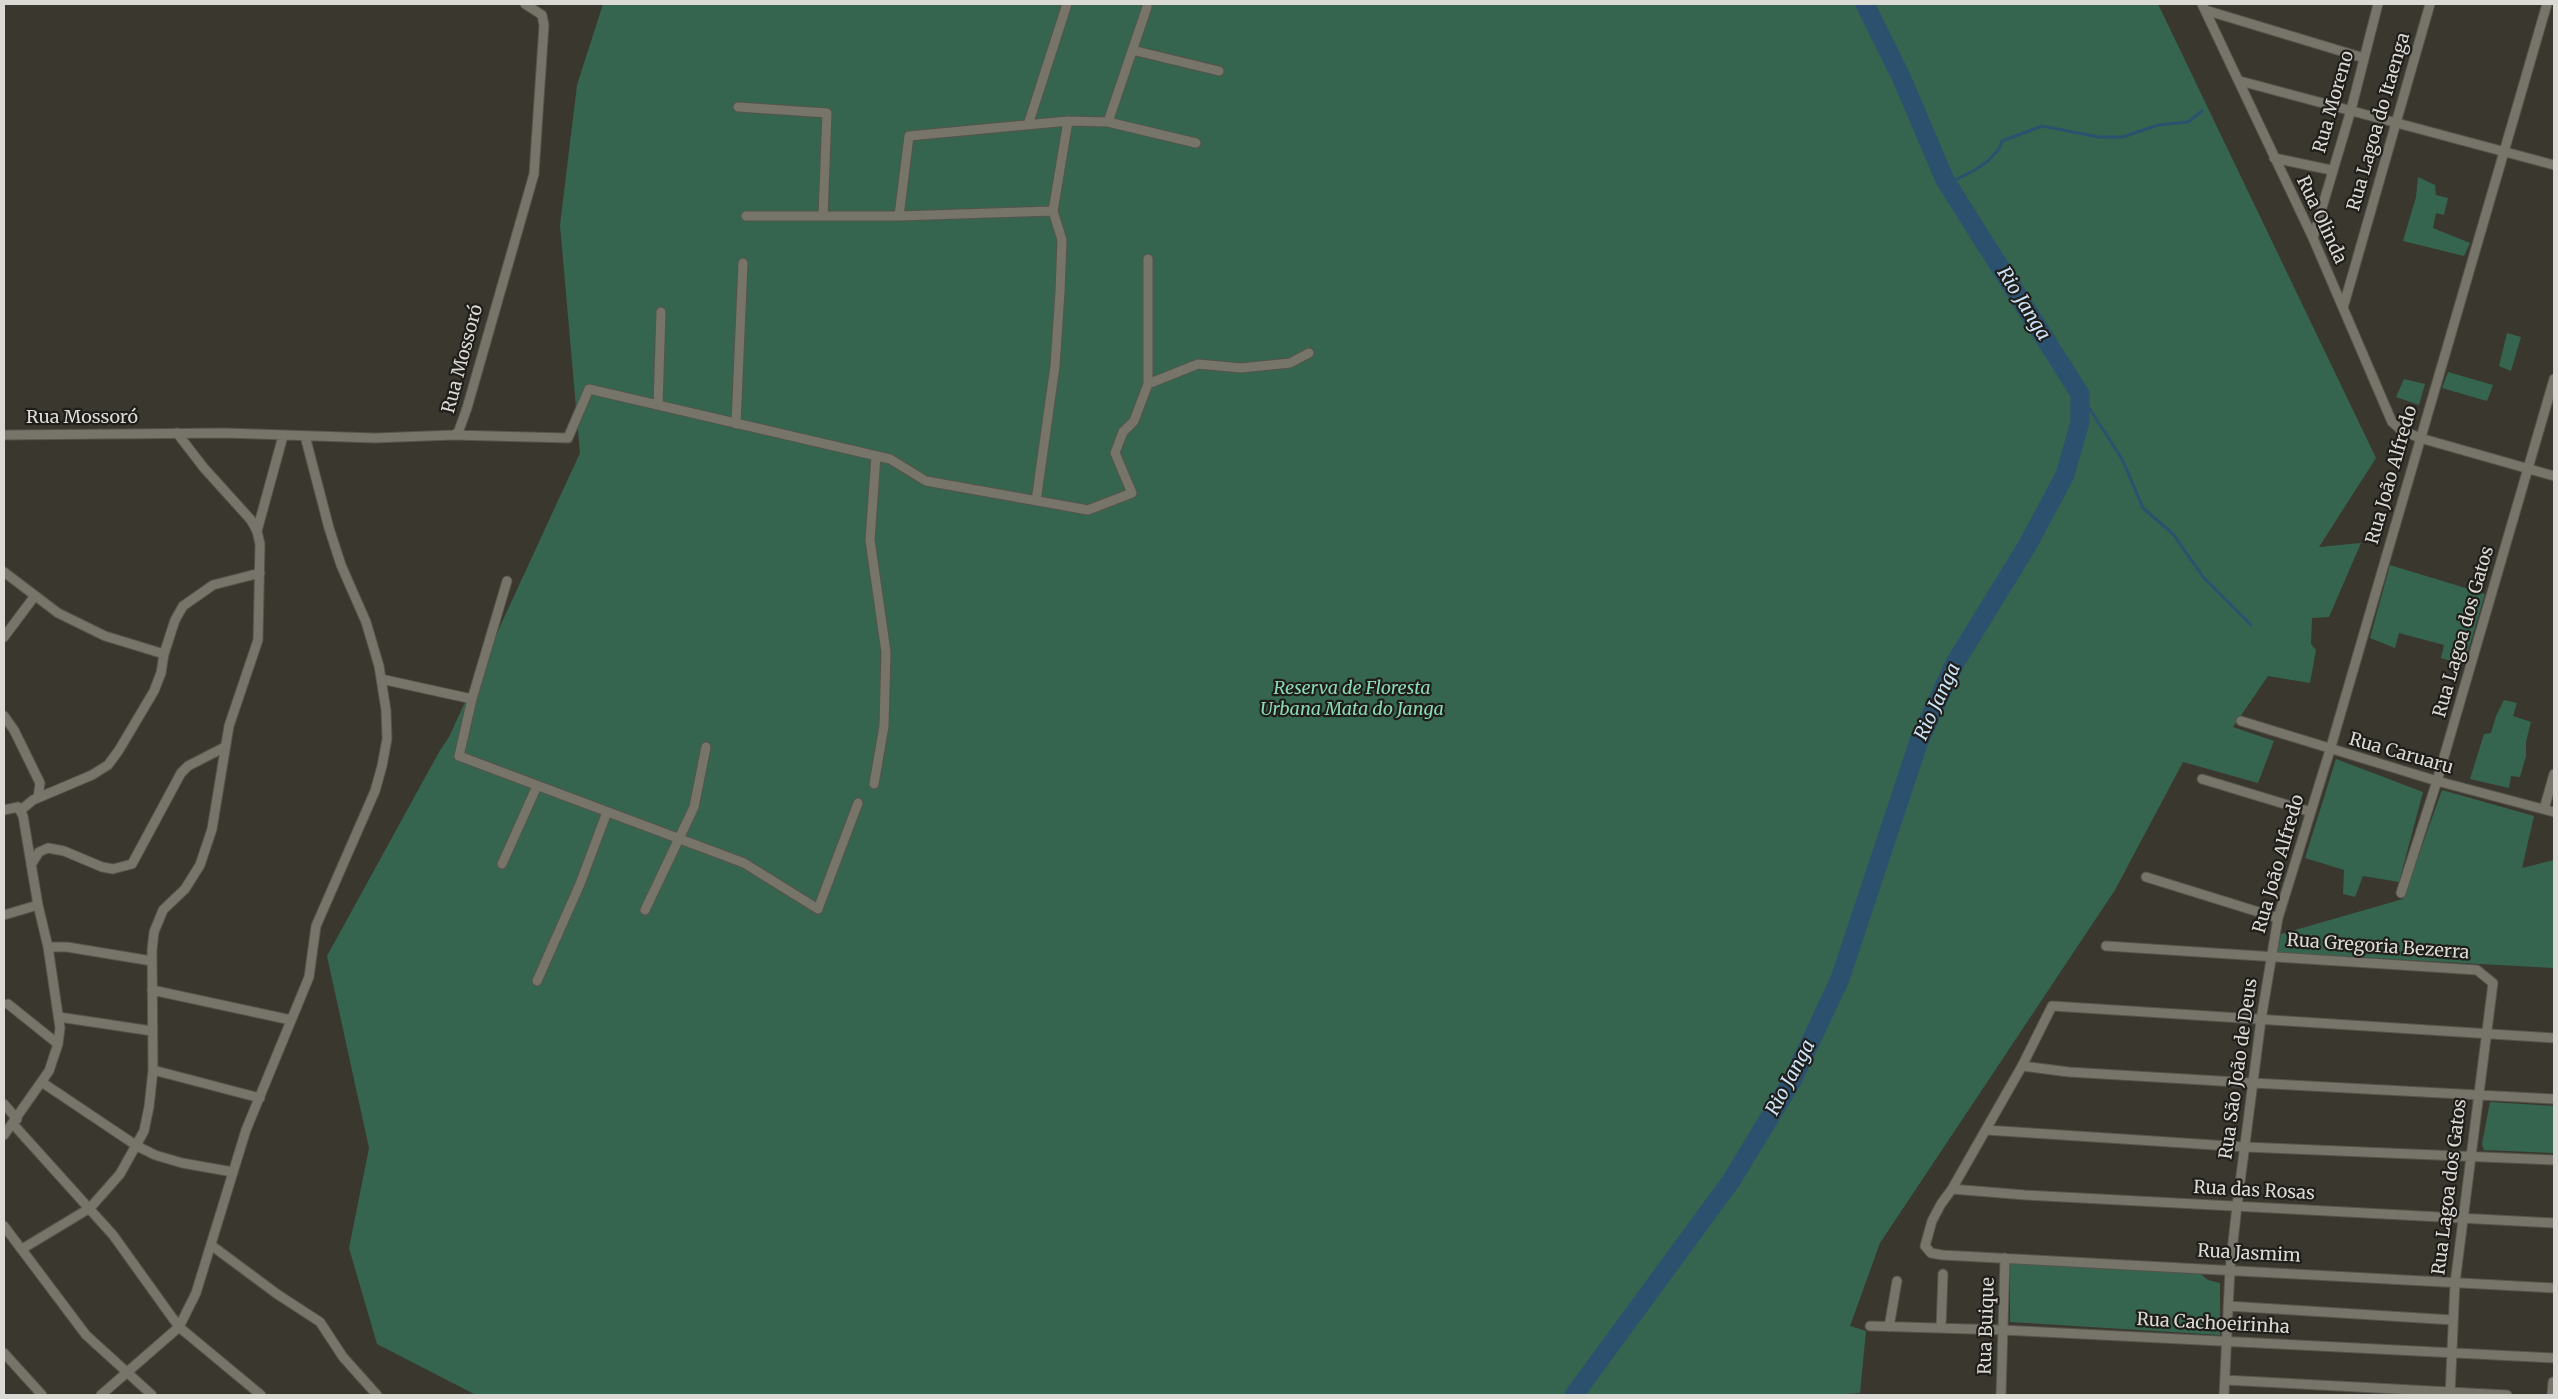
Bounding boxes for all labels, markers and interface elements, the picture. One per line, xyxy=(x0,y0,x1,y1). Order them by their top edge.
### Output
street label: Rua Lagoa do Itaenga xyxy=(2343,30,2415,214)
street label: Rua Moreno xyxy=(2309,49,2359,155)
street label: Rua Olinda xyxy=(2291,173,2351,267)
water label: Rio Janga xyxy=(1992,263,2054,345)
street label: Rua Mossoró xyxy=(438,302,488,416)
street label: Rua João Alfredo xyxy=(2362,403,2422,547)
street label: Rua Mossoró xyxy=(26,407,138,429)
street label: Rua Lagoa dos Gatos xyxy=(2429,544,2499,720)
water label: Rio Janga xyxy=(1910,660,1966,744)
park label: Reserva de Floresta Urbana Mata do Janga xyxy=(1260,678,1444,721)
street label: Rua Caruaru xyxy=(2346,729,2456,779)
street label: Rua João Alfredo xyxy=(2249,792,2309,936)
street label: Rua Gregoria Bezerra xyxy=(2286,930,2470,964)
street label: Rua São João de Deus xyxy=(2216,977,2262,1161)
water label: Rio Janga xyxy=(1762,1036,1820,1120)
street label: Rua Lagoa dos Gatos xyxy=(2428,1098,2472,1276)
street label: Rua das Rosas xyxy=(2193,1177,2315,1205)
street label: Rua Jasmim xyxy=(2197,1241,2301,1267)
street label: Rua Buique xyxy=(1975,1277,1999,1375)
street label: Rua Cachoeirinha xyxy=(2136,1309,2290,1339)

